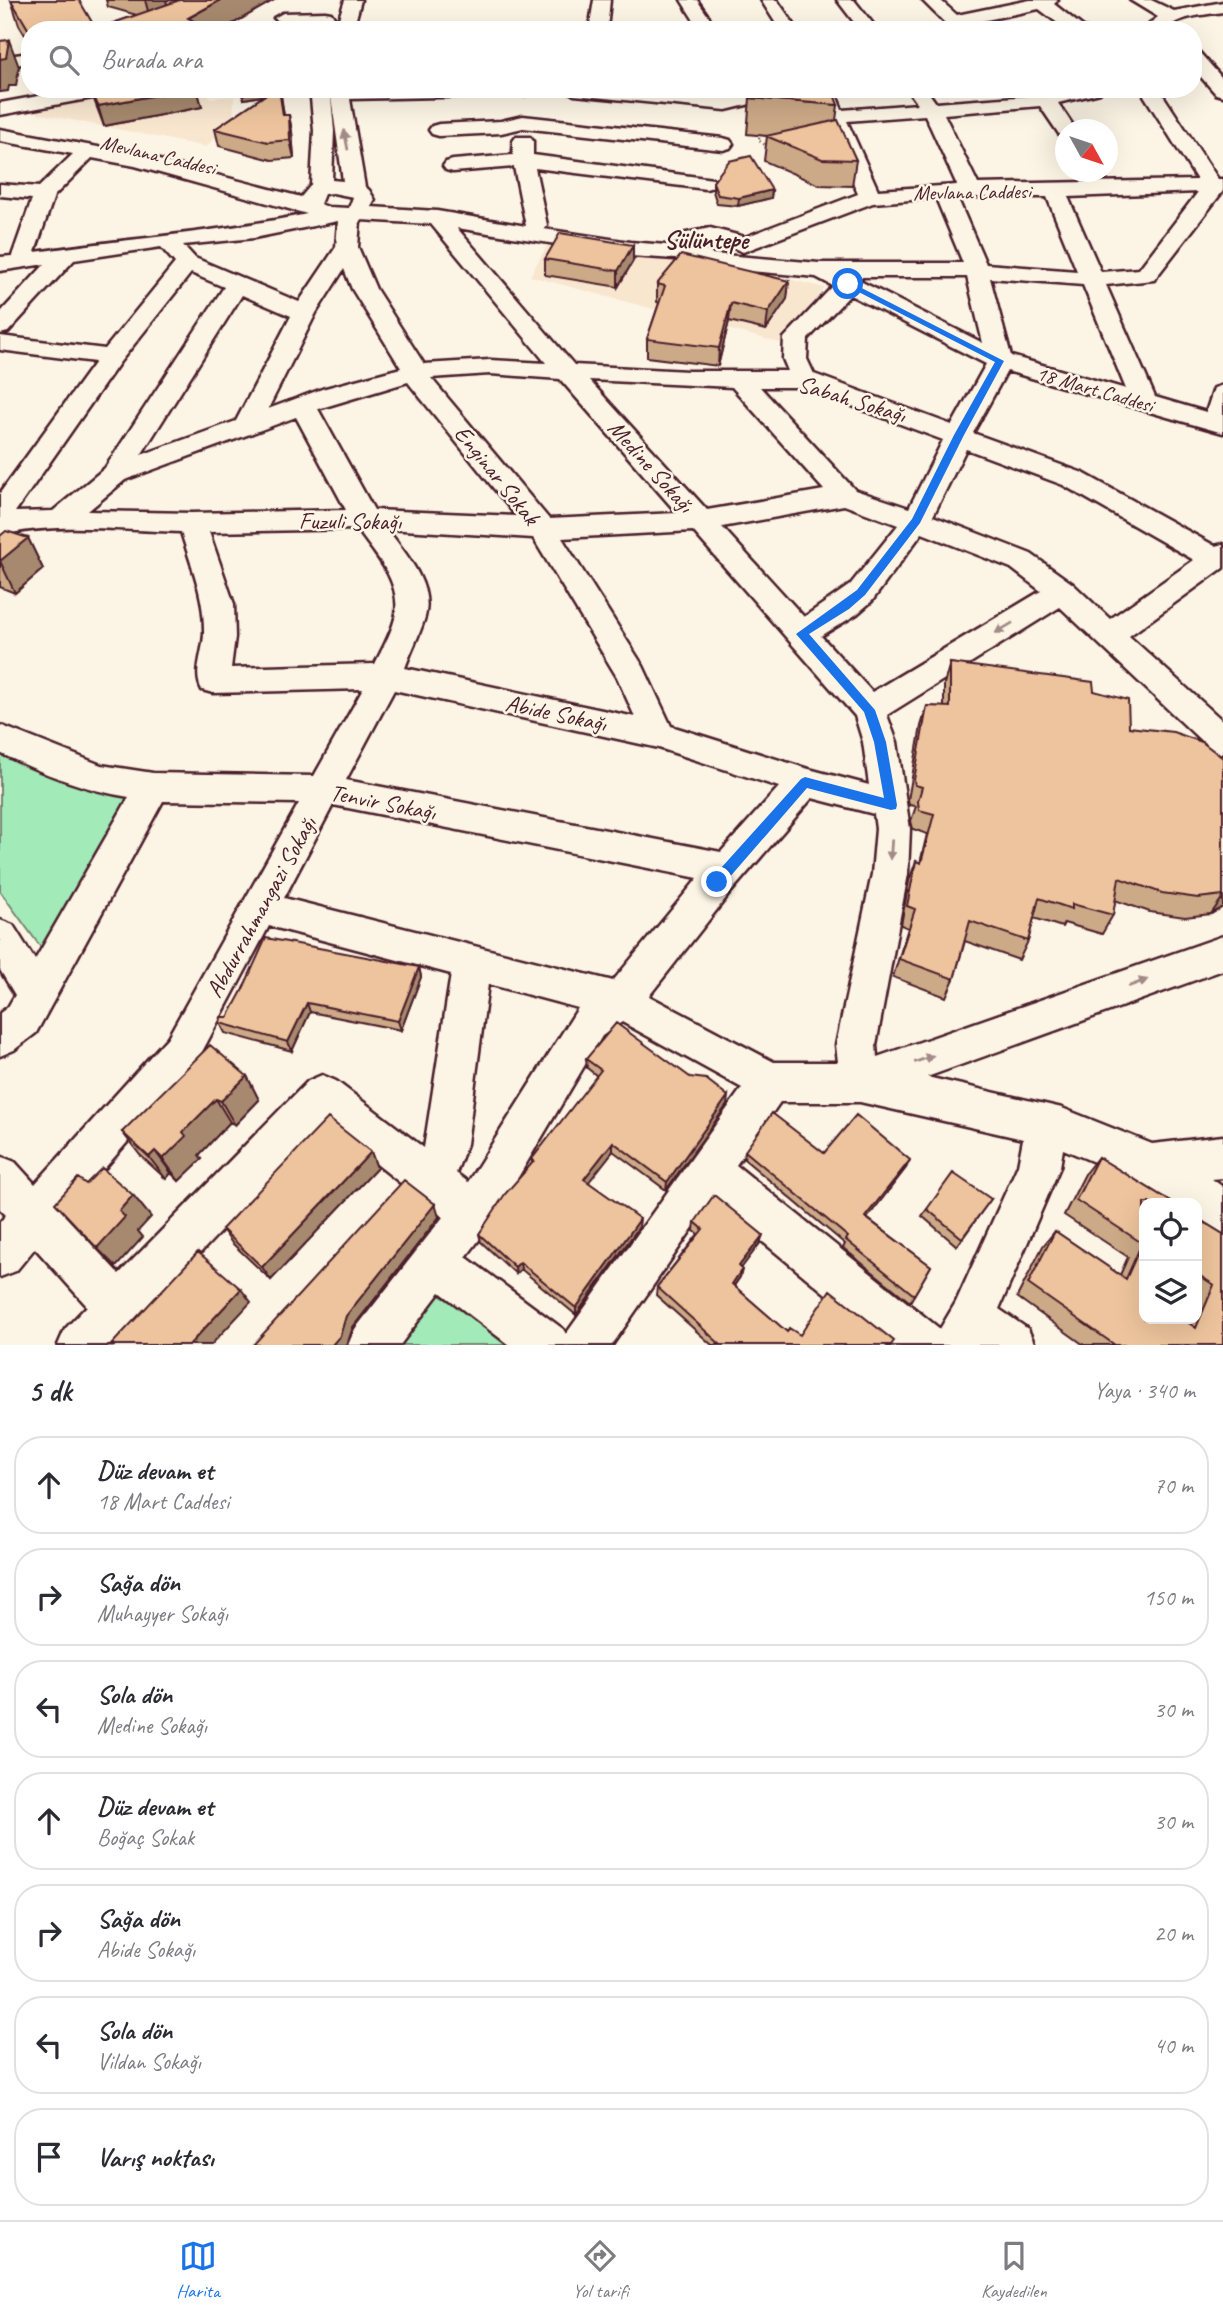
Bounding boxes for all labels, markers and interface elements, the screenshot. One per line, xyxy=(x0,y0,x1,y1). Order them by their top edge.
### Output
search box xyxy=(21,21,1202,98)
icon: search xyxy=(45,41,83,79)
text: Burada ara xyxy=(101,43,202,76)
north arrow xyxy=(1055,119,1118,182)
street label: Mevlana Caddesi xyxy=(98,129,221,182)
one-way arrow xyxy=(340,129,351,151)
street label: Mevlana Caddesi xyxy=(913,178,1034,206)
district label: Sülüntepe xyxy=(664,223,751,256)
route start xyxy=(832,268,863,299)
street label: 18 Mart Caddesi xyxy=(1033,360,1160,419)
street label: Sabah Sokağı xyxy=(795,368,911,430)
street label: Medine Sokağı xyxy=(601,413,702,520)
street label: Enginar Sokak xyxy=(448,419,548,533)
street label: Fuzuli Sokağı xyxy=(299,506,403,536)
one-way arrow xyxy=(994,621,1013,634)
street label: Abide Sokağı xyxy=(503,688,611,739)
street label: Tenvir Sokağı xyxy=(328,777,440,827)
street label: Abdurrahmangazi Sokağı xyxy=(199,810,324,1003)
one-way arrow xyxy=(886,839,897,861)
route end xyxy=(701,866,732,897)
one-way arrow xyxy=(1128,977,1149,988)
one-way arrow xyxy=(913,1053,934,1064)
map controls xyxy=(1139,1198,1202,1324)
button: locate xyxy=(1139,1198,1202,1261)
button: layers xyxy=(1139,1261,1202,1324)
text: 5 dk xyxy=(28,1372,72,1410)
text: Yaya · 340 m xyxy=(1093,1376,1195,1405)
text: Düz devam et xyxy=(97,1454,213,1487)
icon: ahead xyxy=(30,1466,68,1504)
text: 70 m xyxy=(1154,1471,1193,1500)
text: 18 Mart Caddesi xyxy=(97,1487,229,1516)
text: Sağa dön xyxy=(97,1566,180,1599)
icon: right xyxy=(30,1578,68,1616)
text: 150 m xyxy=(1144,1583,1193,1612)
text: Muhayyer Sokağı xyxy=(97,1599,228,1628)
text: Sola dön xyxy=(97,1678,172,1711)
icon: left xyxy=(30,1690,68,1728)
text: 30 m xyxy=(1154,1695,1193,1724)
text: Medine Sokağı xyxy=(97,1711,207,1740)
text: Düz devam et xyxy=(97,1790,213,1823)
icon: ahead xyxy=(30,1802,68,1840)
text: 30 m xyxy=(1154,1807,1193,1836)
text: Boğaç Sokak xyxy=(97,1823,194,1852)
text: Sağa dön xyxy=(97,1902,180,1935)
icon: right xyxy=(30,1914,68,1952)
text: 20 m xyxy=(1154,1919,1193,1948)
text: Abide Sokağı xyxy=(97,1935,195,1964)
text: Sola dön xyxy=(97,2014,172,2047)
icon: left xyxy=(30,2026,68,2064)
text: 40 m xyxy=(1154,2031,1193,2060)
text: Vildan Sokağı xyxy=(97,2047,201,2076)
icon: arrive xyxy=(30,2138,68,2176)
text: Varış noktası xyxy=(97,2141,214,2174)
tab: Harita xyxy=(176,2237,220,2303)
tab: Yol tarifi xyxy=(572,2237,628,2303)
tab: Kaydedilen xyxy=(981,2237,1047,2303)

